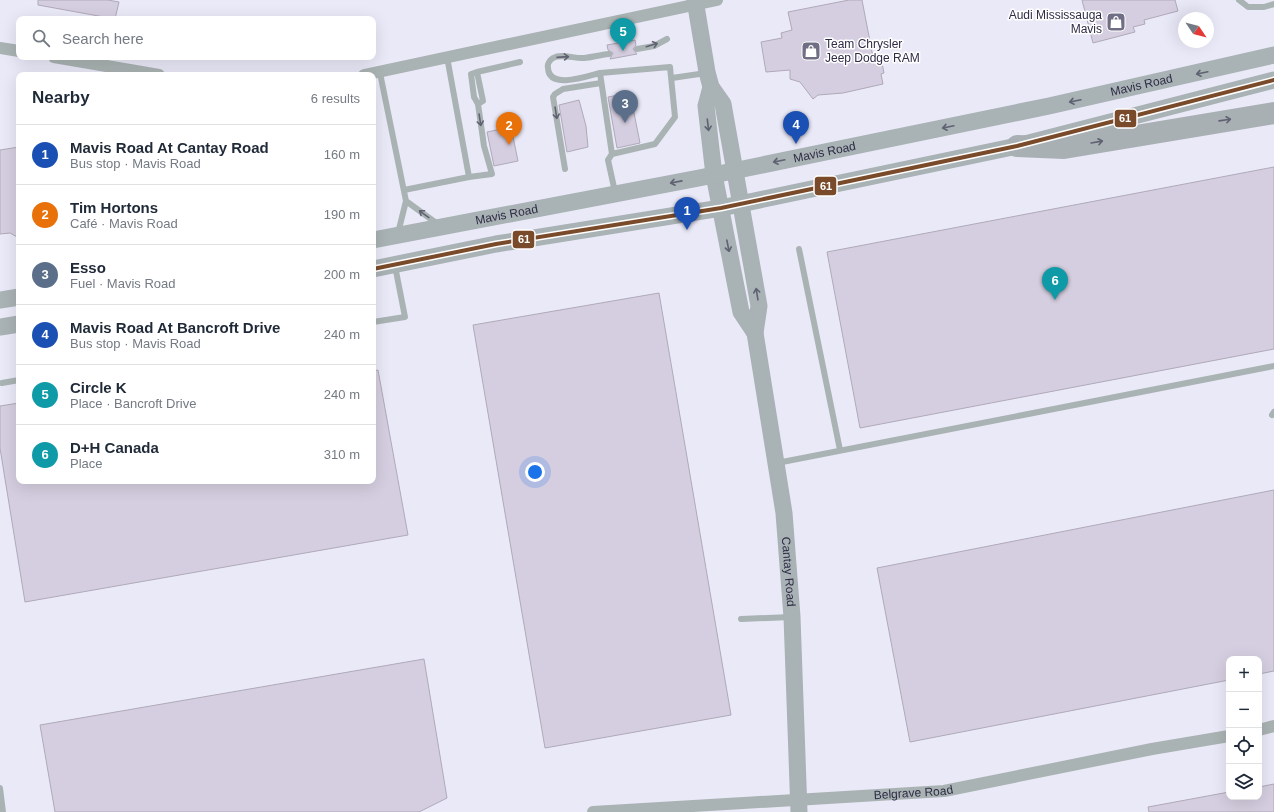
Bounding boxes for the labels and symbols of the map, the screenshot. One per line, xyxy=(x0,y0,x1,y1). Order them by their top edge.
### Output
place label: Audi Mississauga Mavis xyxy=(1009,8,1102,36)
shop icon: Audi Mississauga Mavis xyxy=(1105,11,1127,33)
north arrow xyxy=(1178,12,1214,48)
pin: 5 xyxy=(610,18,636,51)
place label: Team Chrysler Jeep Dodge RAM xyxy=(825,37,920,65)
shop icon: Team Chrysler Jeep Dodge RAM xyxy=(800,40,822,62)
one-way arrow xyxy=(645,41,658,48)
one-way arrow xyxy=(556,53,569,60)
one-way arrow xyxy=(1196,69,1209,77)
street label: Mavis Road xyxy=(1109,71,1174,99)
pin: 3 xyxy=(612,90,638,123)
one-way arrow xyxy=(1069,97,1082,105)
one-way arrow xyxy=(552,106,560,119)
line badge: 61 xyxy=(1114,109,1137,128)
pin: 4 xyxy=(783,111,809,144)
pin: 2 xyxy=(496,112,522,145)
text: 61 xyxy=(1119,112,1131,124)
one-way arrow xyxy=(476,113,484,126)
one-way arrow xyxy=(1219,116,1232,124)
one-way arrow xyxy=(704,118,712,131)
one-way arrow xyxy=(942,123,955,131)
one-way arrow xyxy=(1090,138,1103,146)
street label: Mavis Road xyxy=(792,139,857,165)
one-way arrow xyxy=(773,158,786,166)
line badge: 61 xyxy=(814,176,837,196)
one-way arrow xyxy=(670,179,683,187)
text: 61 xyxy=(820,180,832,192)
pin: 1 xyxy=(674,197,700,230)
street label: Mavis Road xyxy=(474,202,539,227)
one-way arrow xyxy=(419,210,430,218)
line badge: 61 xyxy=(512,230,535,249)
text: 61 xyxy=(518,233,530,245)
one-way arrow xyxy=(724,240,732,253)
pin: 6 xyxy=(1042,267,1068,300)
one-way arrow xyxy=(753,288,761,301)
your location xyxy=(525,462,545,482)
street label: Cantay Road xyxy=(779,536,798,607)
street label: Belgrave Road xyxy=(873,782,954,802)

